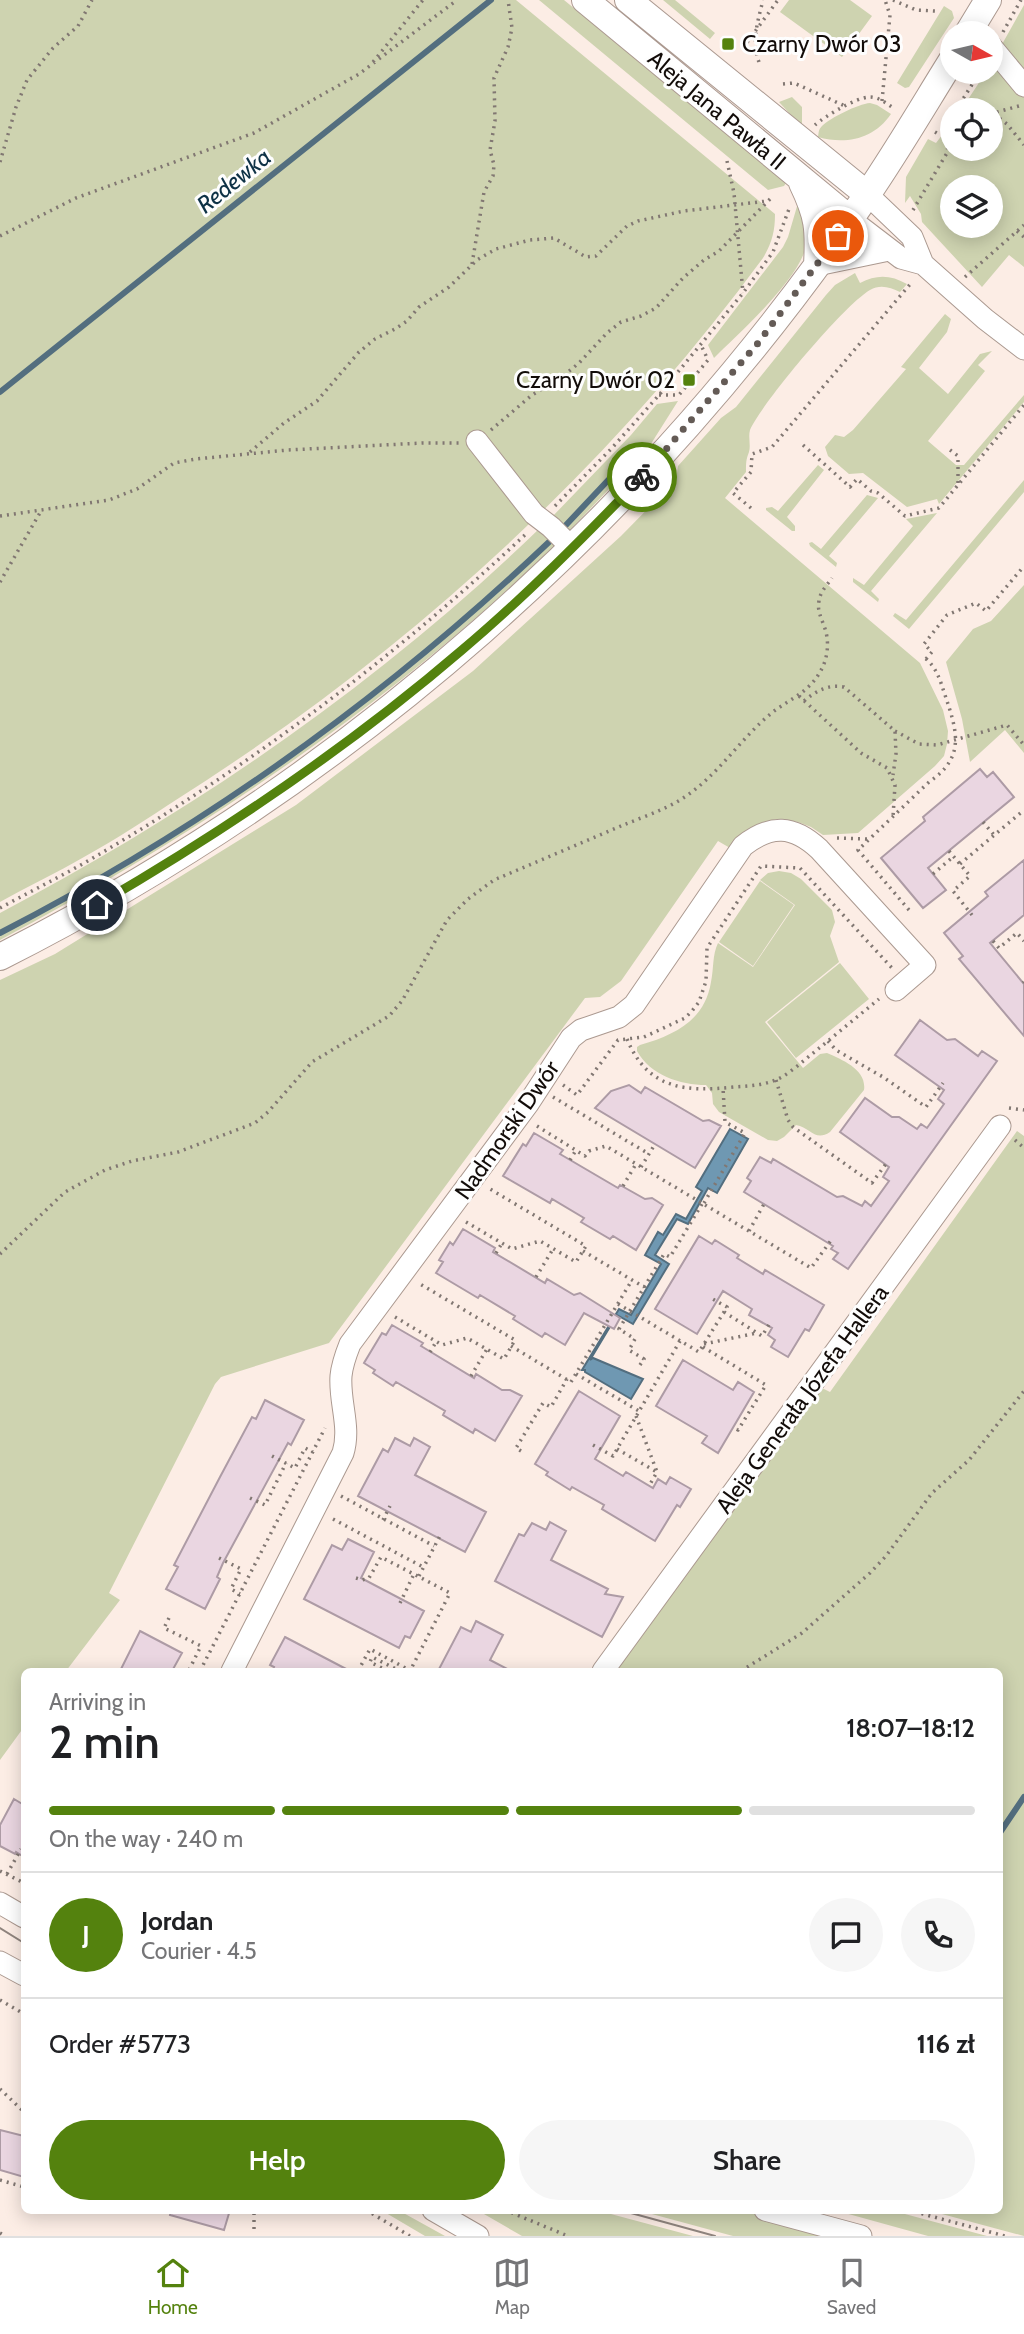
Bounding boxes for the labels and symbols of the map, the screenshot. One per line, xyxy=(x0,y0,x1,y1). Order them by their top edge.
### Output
north arrow xyxy=(940,21,1003,84)
place label: Czarny Dwór 03 xyxy=(742,30,902,58)
marker: Czarny Dwór 03 xyxy=(720,36,736,52)
street label: Aleja Jana Pawła II xyxy=(642,44,792,176)
water label: Redewka xyxy=(191,142,277,219)
pin xyxy=(808,206,868,266)
place label: Czarny Dwór 02 xyxy=(516,366,675,394)
marker: Czarny Dwór 02 xyxy=(681,372,697,388)
courier xyxy=(607,442,677,512)
pin xyxy=(67,875,127,935)
street label: Nadmorski Dwór xyxy=(449,1055,566,1205)
street label: Aleja Generała Józefa Hallera xyxy=(710,1279,894,1519)

